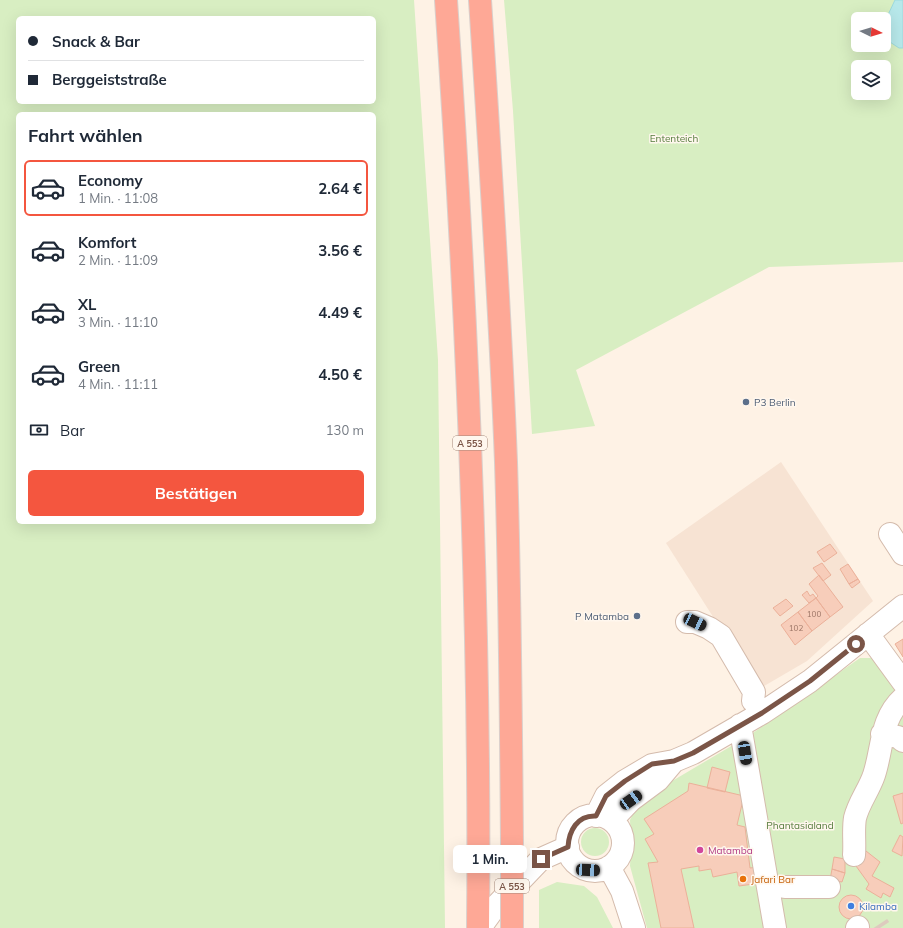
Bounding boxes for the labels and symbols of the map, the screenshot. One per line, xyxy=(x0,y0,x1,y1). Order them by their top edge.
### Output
north arrow xyxy=(851,12,891,52)
park label: Ententeich xyxy=(650,132,698,145)
place label: P3 Berlin xyxy=(754,396,796,409)
marker: P3 Berlin xyxy=(741,397,751,407)
road number: A 553 xyxy=(453,436,487,450)
house number: 100 xyxy=(807,609,821,619)
place label: P Matamba xyxy=(575,610,629,623)
marker: P Matamba xyxy=(632,611,642,621)
car xyxy=(682,611,708,633)
house number: 102 xyxy=(789,623,803,633)
route start xyxy=(847,635,865,653)
car xyxy=(737,740,753,766)
car xyxy=(618,788,644,812)
park label: Phantasialand xyxy=(766,819,834,832)
place label: Matamba xyxy=(708,844,753,857)
callout: 1 Min. xyxy=(453,845,527,873)
marker: Matamba xyxy=(695,845,705,855)
route end xyxy=(532,850,550,868)
car xyxy=(576,863,600,877)
place label: Jafari Bar xyxy=(751,873,795,886)
marker: Jafari Bar xyxy=(738,874,748,884)
road number: A 553 xyxy=(495,879,529,893)
place label: Kilamba xyxy=(859,900,897,913)
marker: Kilamba xyxy=(846,901,856,911)

